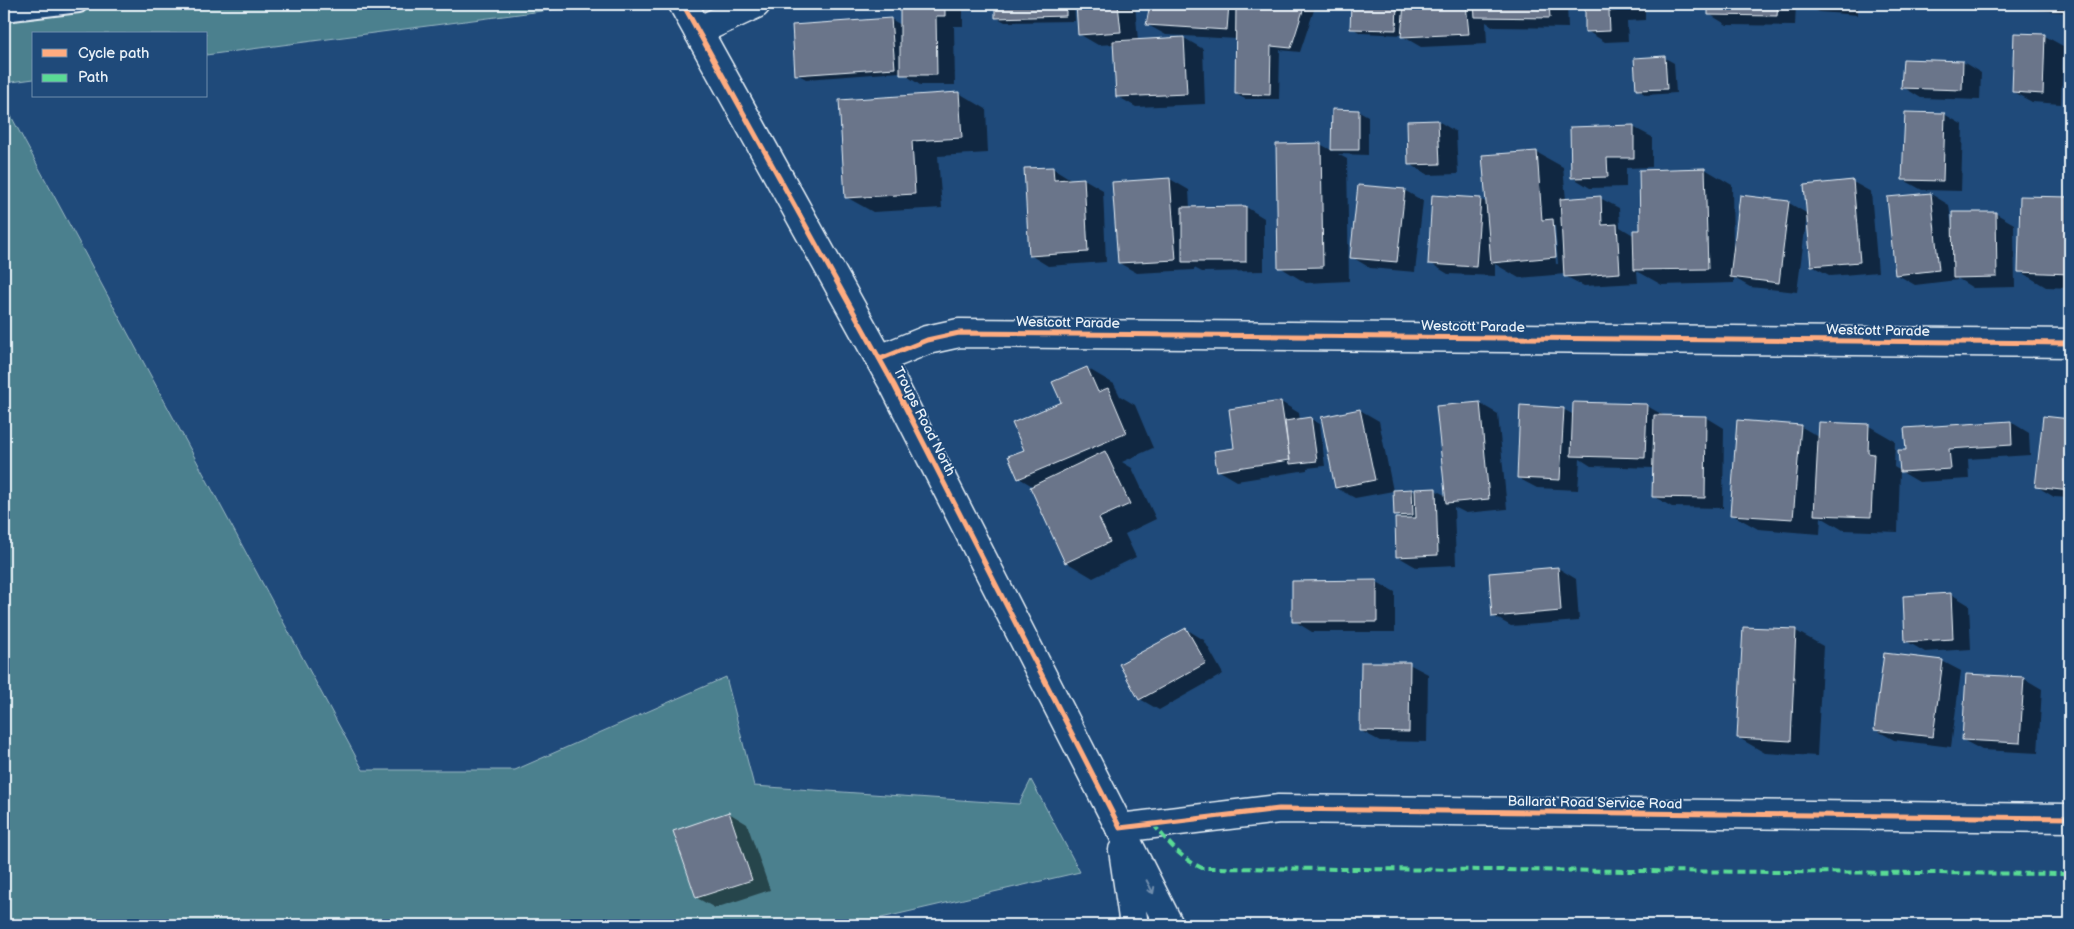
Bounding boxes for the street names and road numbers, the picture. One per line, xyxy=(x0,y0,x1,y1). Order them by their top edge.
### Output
street label: Westcott Parade xyxy=(1016,313,1120,332)
street label: Westcott Parade xyxy=(1421,317,1525,336)
street label: Westcott Parade xyxy=(1826,321,1930,340)
street label: Troups Road North xyxy=(890,364,960,479)
street label: Ballarat Road Service Road xyxy=(1507,792,1683,813)

